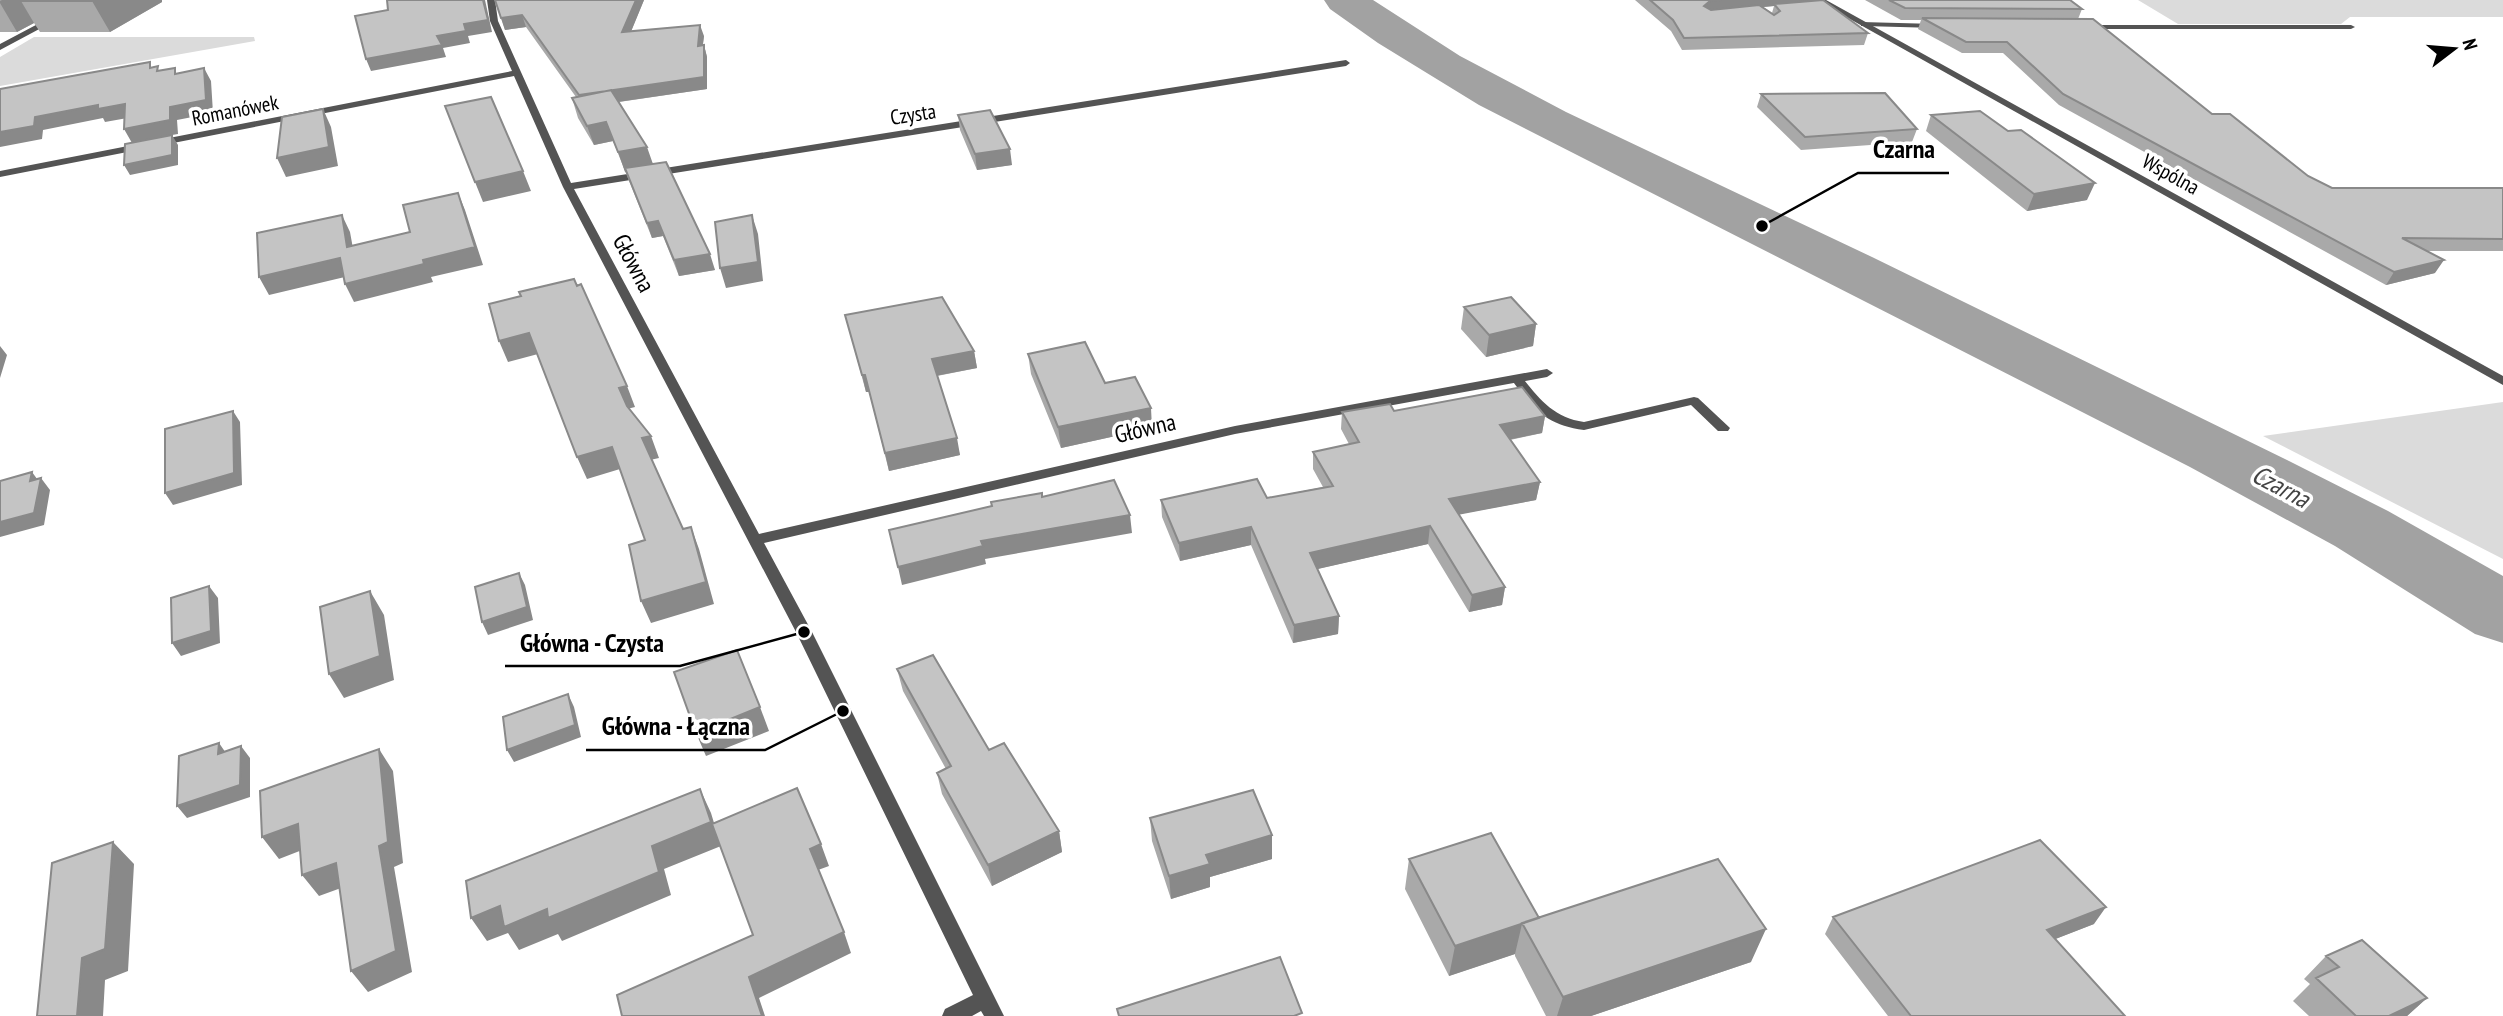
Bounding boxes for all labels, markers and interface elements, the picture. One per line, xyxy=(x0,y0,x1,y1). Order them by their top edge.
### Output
north arrow xyxy=(2419,14,2489,84)
text: N xyxy=(2457,36,2483,53)
street label: Romanówek xyxy=(189,88,281,132)
street label: Czysta xyxy=(888,97,938,131)
callout: Czarna xyxy=(1858,126,1949,173)
text: Czarna xyxy=(1873,132,1935,165)
street label: Wspólna xyxy=(2138,147,2204,201)
street label: Główna xyxy=(606,228,662,298)
street label: Główna xyxy=(1111,406,1179,450)
water label: Czarna xyxy=(2247,457,2317,515)
callout: Główna - Czysta xyxy=(505,619,680,666)
text: Główna - Czysta xyxy=(520,626,664,659)
callout: Główna - Łączna xyxy=(586,703,765,750)
text: Główna - Łączna xyxy=(602,709,750,742)

